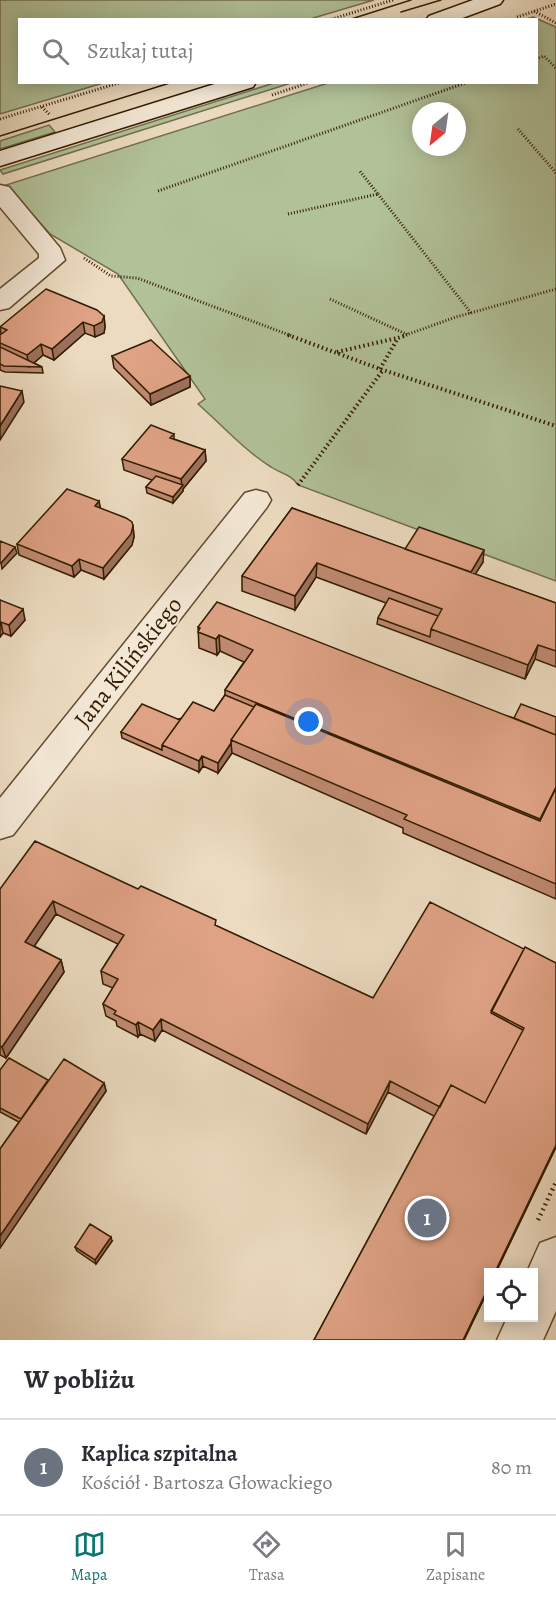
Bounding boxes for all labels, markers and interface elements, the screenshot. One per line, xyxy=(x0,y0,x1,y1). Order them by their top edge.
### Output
search box xyxy=(18,18,538,84)
icon: search xyxy=(39,35,72,68)
text: Szukaj tutaj xyxy=(87,36,193,66)
north arrow xyxy=(412,102,466,156)
street label: Jana Kilińskiego xyxy=(67,590,189,734)
your location xyxy=(294,707,323,736)
pin: 1 xyxy=(408,1196,446,1240)
map controls xyxy=(484,1268,538,1322)
button: locate xyxy=(484,1268,538,1322)
text: W pobliżu xyxy=(24,1362,135,1397)
text: Kaplica szpitalna xyxy=(81,1439,238,1469)
text: 1 xyxy=(40,1454,47,1481)
text: 80 m xyxy=(491,1454,532,1481)
text: Kościół · Bartosza Głowackiego xyxy=(81,1469,332,1496)
tab: Mapa xyxy=(71,1528,107,1586)
tab: Trasa xyxy=(249,1528,285,1586)
tab: Zapisane xyxy=(426,1528,485,1586)

